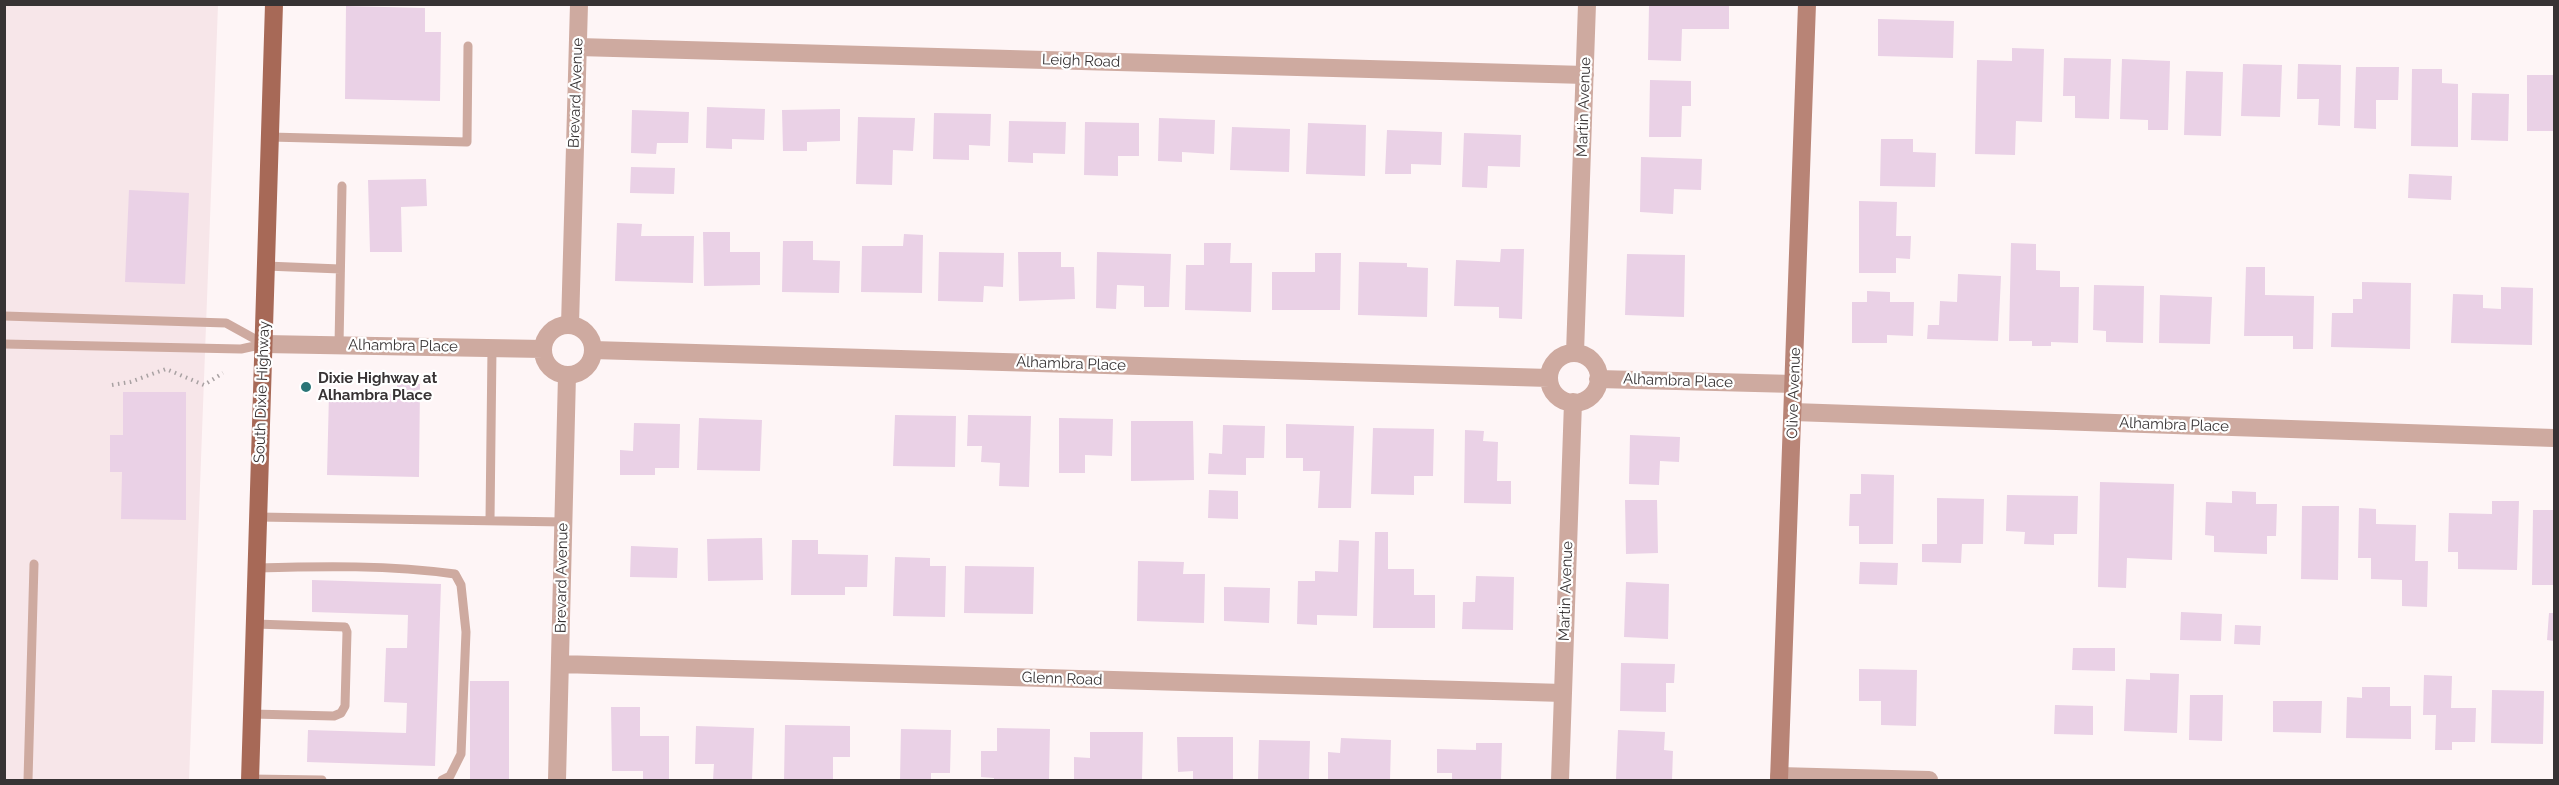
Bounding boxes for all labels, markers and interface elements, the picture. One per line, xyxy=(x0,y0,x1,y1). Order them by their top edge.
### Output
street label: Brevard Avenue xyxy=(565,38,587,148)
street label: Leigh Road xyxy=(1041,51,1121,71)
street label: Martin Avenue xyxy=(1573,57,1595,157)
street label: South Dixie Highway xyxy=(251,321,273,463)
street label: Alhambra Place xyxy=(348,336,458,356)
street label: Olive Avenue xyxy=(1783,347,1805,439)
street label: Alhambra Place xyxy=(1016,353,1126,375)
place label: Dixie Highway at Alhambra Place xyxy=(318,369,437,404)
street label: Alhambra Place xyxy=(1623,370,1733,392)
marker: Dixie Highway at Alhambra Place xyxy=(299,380,313,394)
street label: Alhambra Place xyxy=(2119,414,2229,436)
street label: Brevard Avenue xyxy=(552,523,572,633)
street label: Martin Avenue xyxy=(1555,541,1577,641)
street label: Glenn Road xyxy=(1021,669,1103,689)

